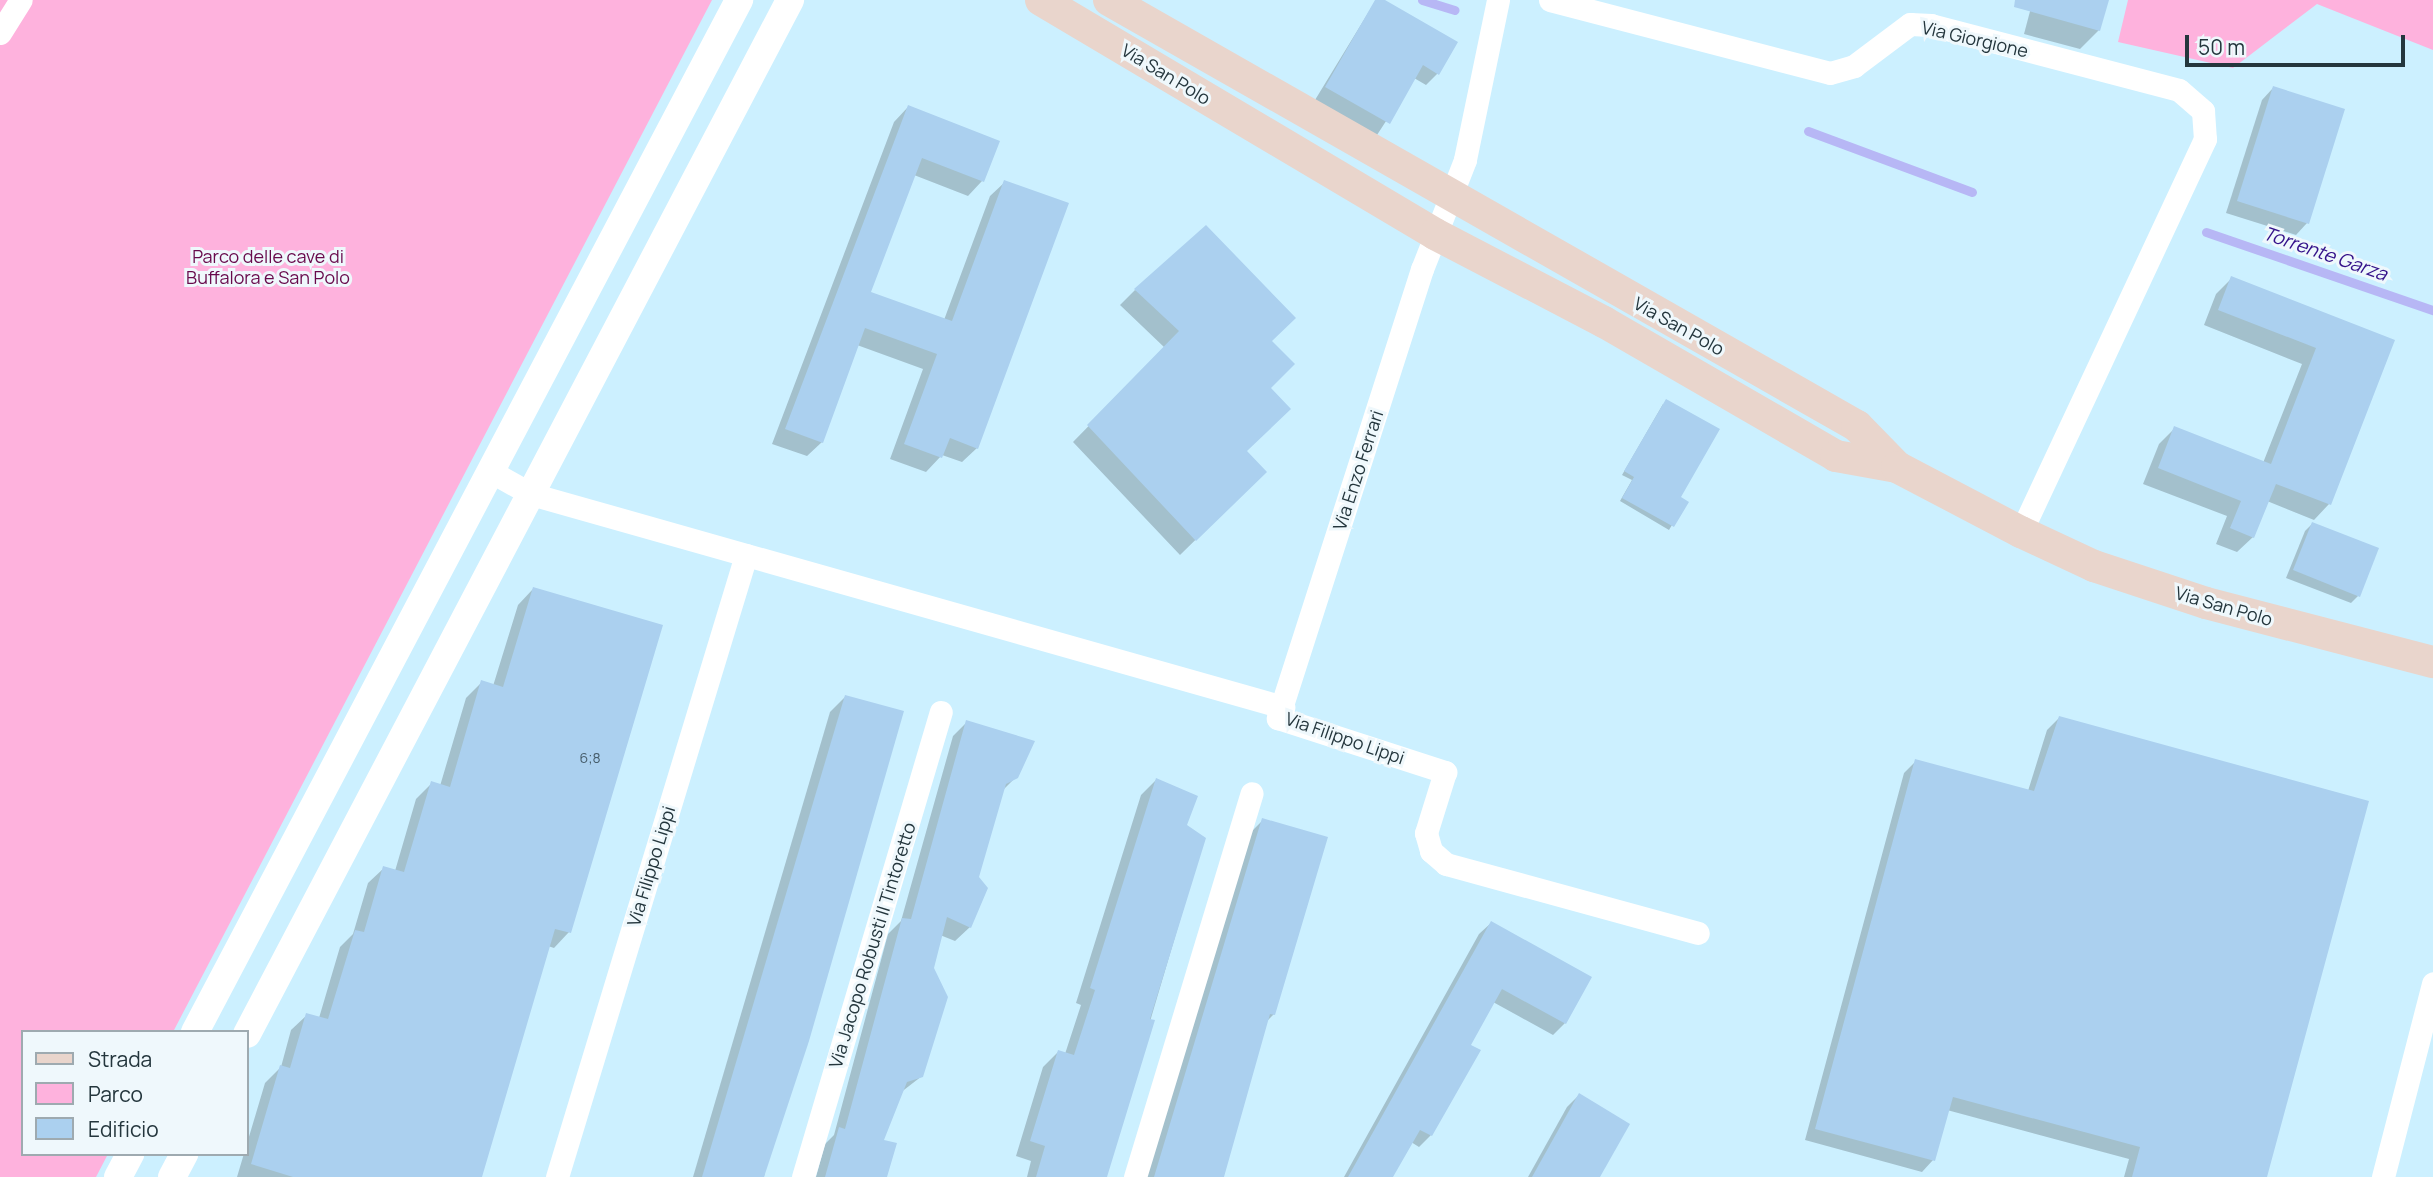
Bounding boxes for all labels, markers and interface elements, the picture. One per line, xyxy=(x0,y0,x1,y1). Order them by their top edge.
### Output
street label: Via Giorgione xyxy=(1920,16,2030,62)
scale bar xyxy=(2188,21,2408,65)
text: 50 m xyxy=(2198,33,2245,61)
street label: Via San Polo xyxy=(1118,39,1214,109)
water label: Torrente Garza xyxy=(2260,222,2390,286)
park label: Parco delle cave di Buffalora e San Polo xyxy=(186,246,350,288)
street label: Via San Polo xyxy=(1630,292,1728,360)
street label: Via Enzo Ferrari xyxy=(1328,407,1388,533)
street label: Via San Polo xyxy=(2173,582,2275,630)
street label: Via Filippo Lippi xyxy=(1283,708,1407,768)
house number: 6;8 xyxy=(579,750,601,766)
street label: Via Filippo Lippi xyxy=(622,803,680,929)
street label: Via Jacopo Robusti Il Tintoretto xyxy=(824,820,920,1070)
legend xyxy=(21,1030,248,1156)
text: Strada xyxy=(88,1045,152,1073)
text: Parco xyxy=(88,1080,143,1108)
text: Edificio xyxy=(88,1115,159,1143)

